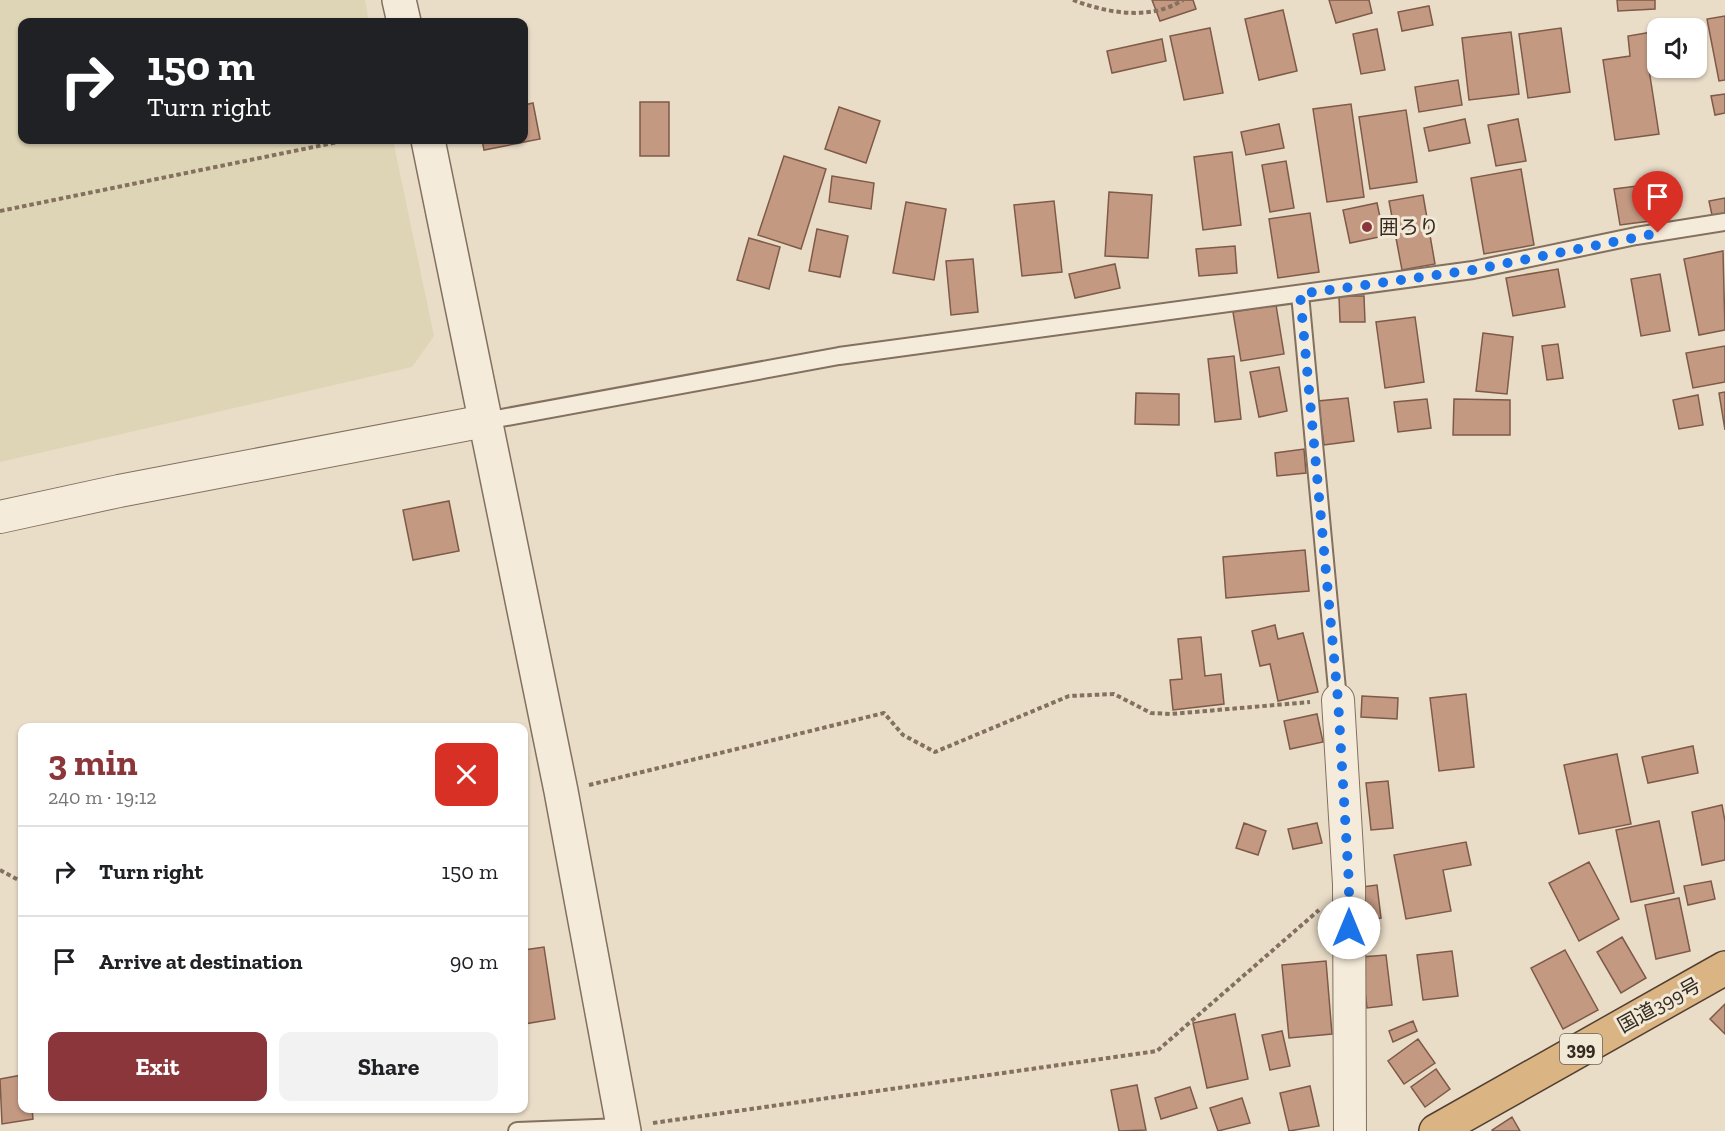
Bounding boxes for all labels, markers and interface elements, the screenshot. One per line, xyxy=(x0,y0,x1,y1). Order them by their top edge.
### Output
map controls xyxy=(1647,18,1707,78)
button: sound xyxy=(1647,18,1707,78)
text: 150 m xyxy=(147,40,255,91)
icon: right xyxy=(48,42,126,120)
text: Turn right xyxy=(147,91,271,123)
pin xyxy=(1632,171,1683,233)
icon: arrive xyxy=(1641,180,1674,213)
place label: 囲ろり xyxy=(1379,215,1439,239)
marker: 囲ろり xyxy=(1360,220,1374,234)
text: 3 min xyxy=(48,741,138,784)
button: close xyxy=(435,743,498,806)
text: 240 m · 19:12 xyxy=(48,785,157,809)
icon: right xyxy=(48,855,81,888)
text: Turn right xyxy=(99,858,203,885)
text: 150 m xyxy=(442,858,498,885)
position arrow xyxy=(1317,896,1381,960)
icon: arrive xyxy=(48,945,81,978)
text: Arrive at destination xyxy=(99,948,302,975)
text: 90 m xyxy=(450,948,498,975)
street label: 国道399号 xyxy=(1613,972,1705,1038)
button: Exit xyxy=(48,1032,267,1101)
button: Share xyxy=(279,1032,498,1101)
road number: 399 xyxy=(1560,1034,1602,1064)

